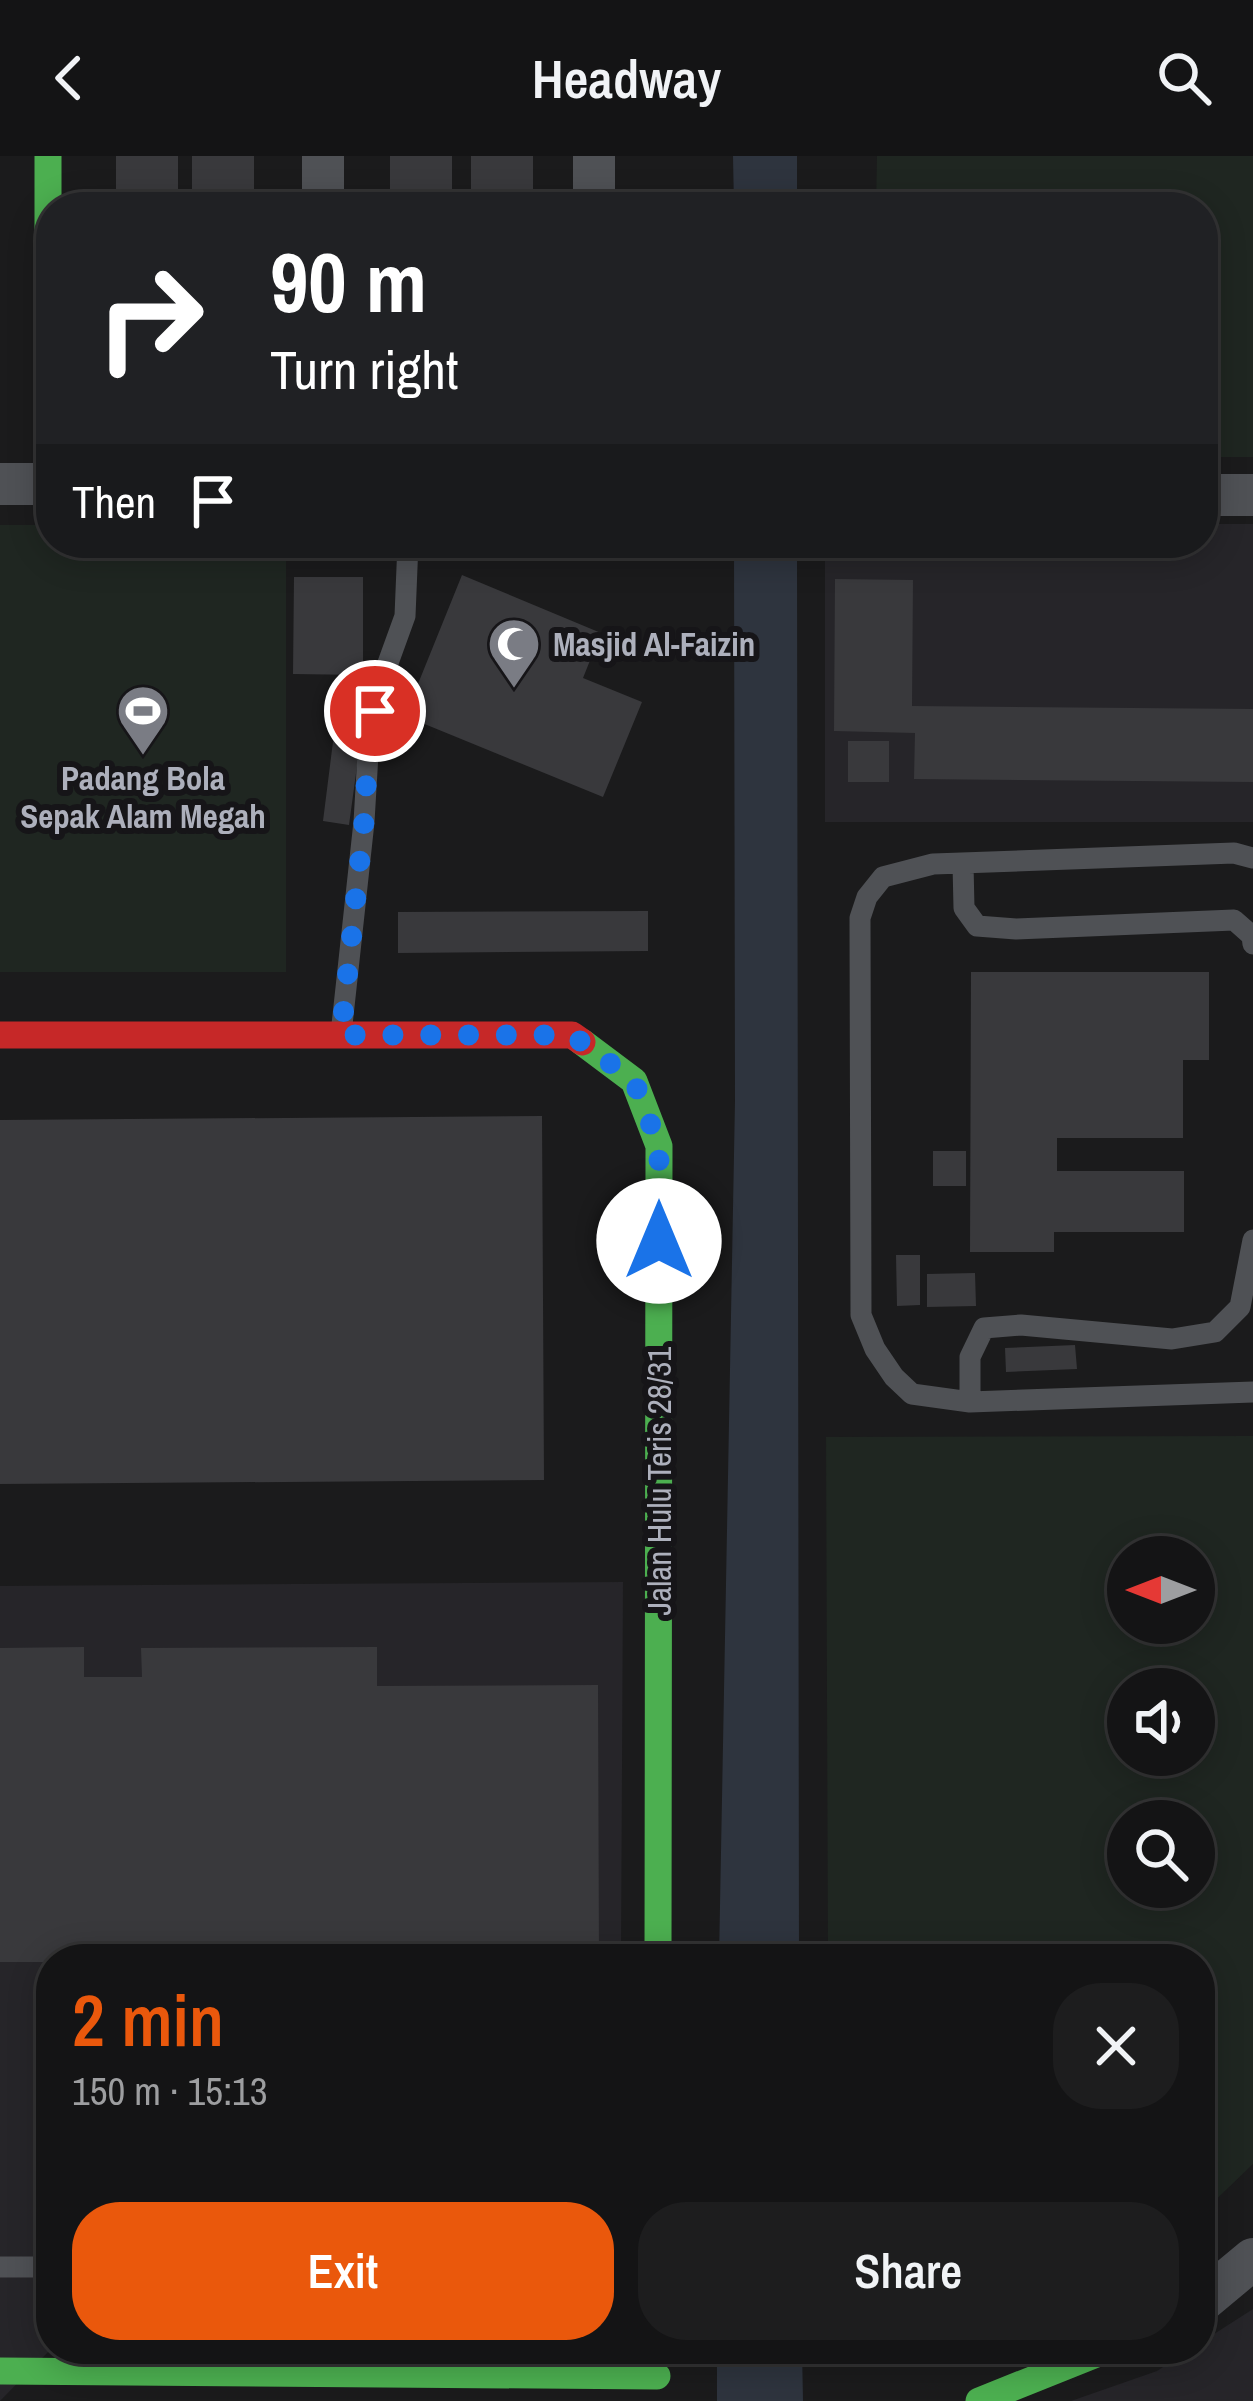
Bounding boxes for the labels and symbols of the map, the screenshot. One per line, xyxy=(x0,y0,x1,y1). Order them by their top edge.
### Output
mosque icon: Masjid Al-Faizin xyxy=(486,616,542,690)
place label: Masjid Al-Faizin xyxy=(553,622,755,666)
pin xyxy=(324,660,426,762)
sports icon: Padang Bola Sepak Alam Megah xyxy=(115,683,171,757)
place label: Padang Bola Sepak Alam Megah xyxy=(20,756,266,838)
position arrow xyxy=(596,1178,722,1304)
street label: Jalan Hulu Teris 28/31 xyxy=(637,1347,681,1615)
north arrow xyxy=(1107,1536,1215,1644)

